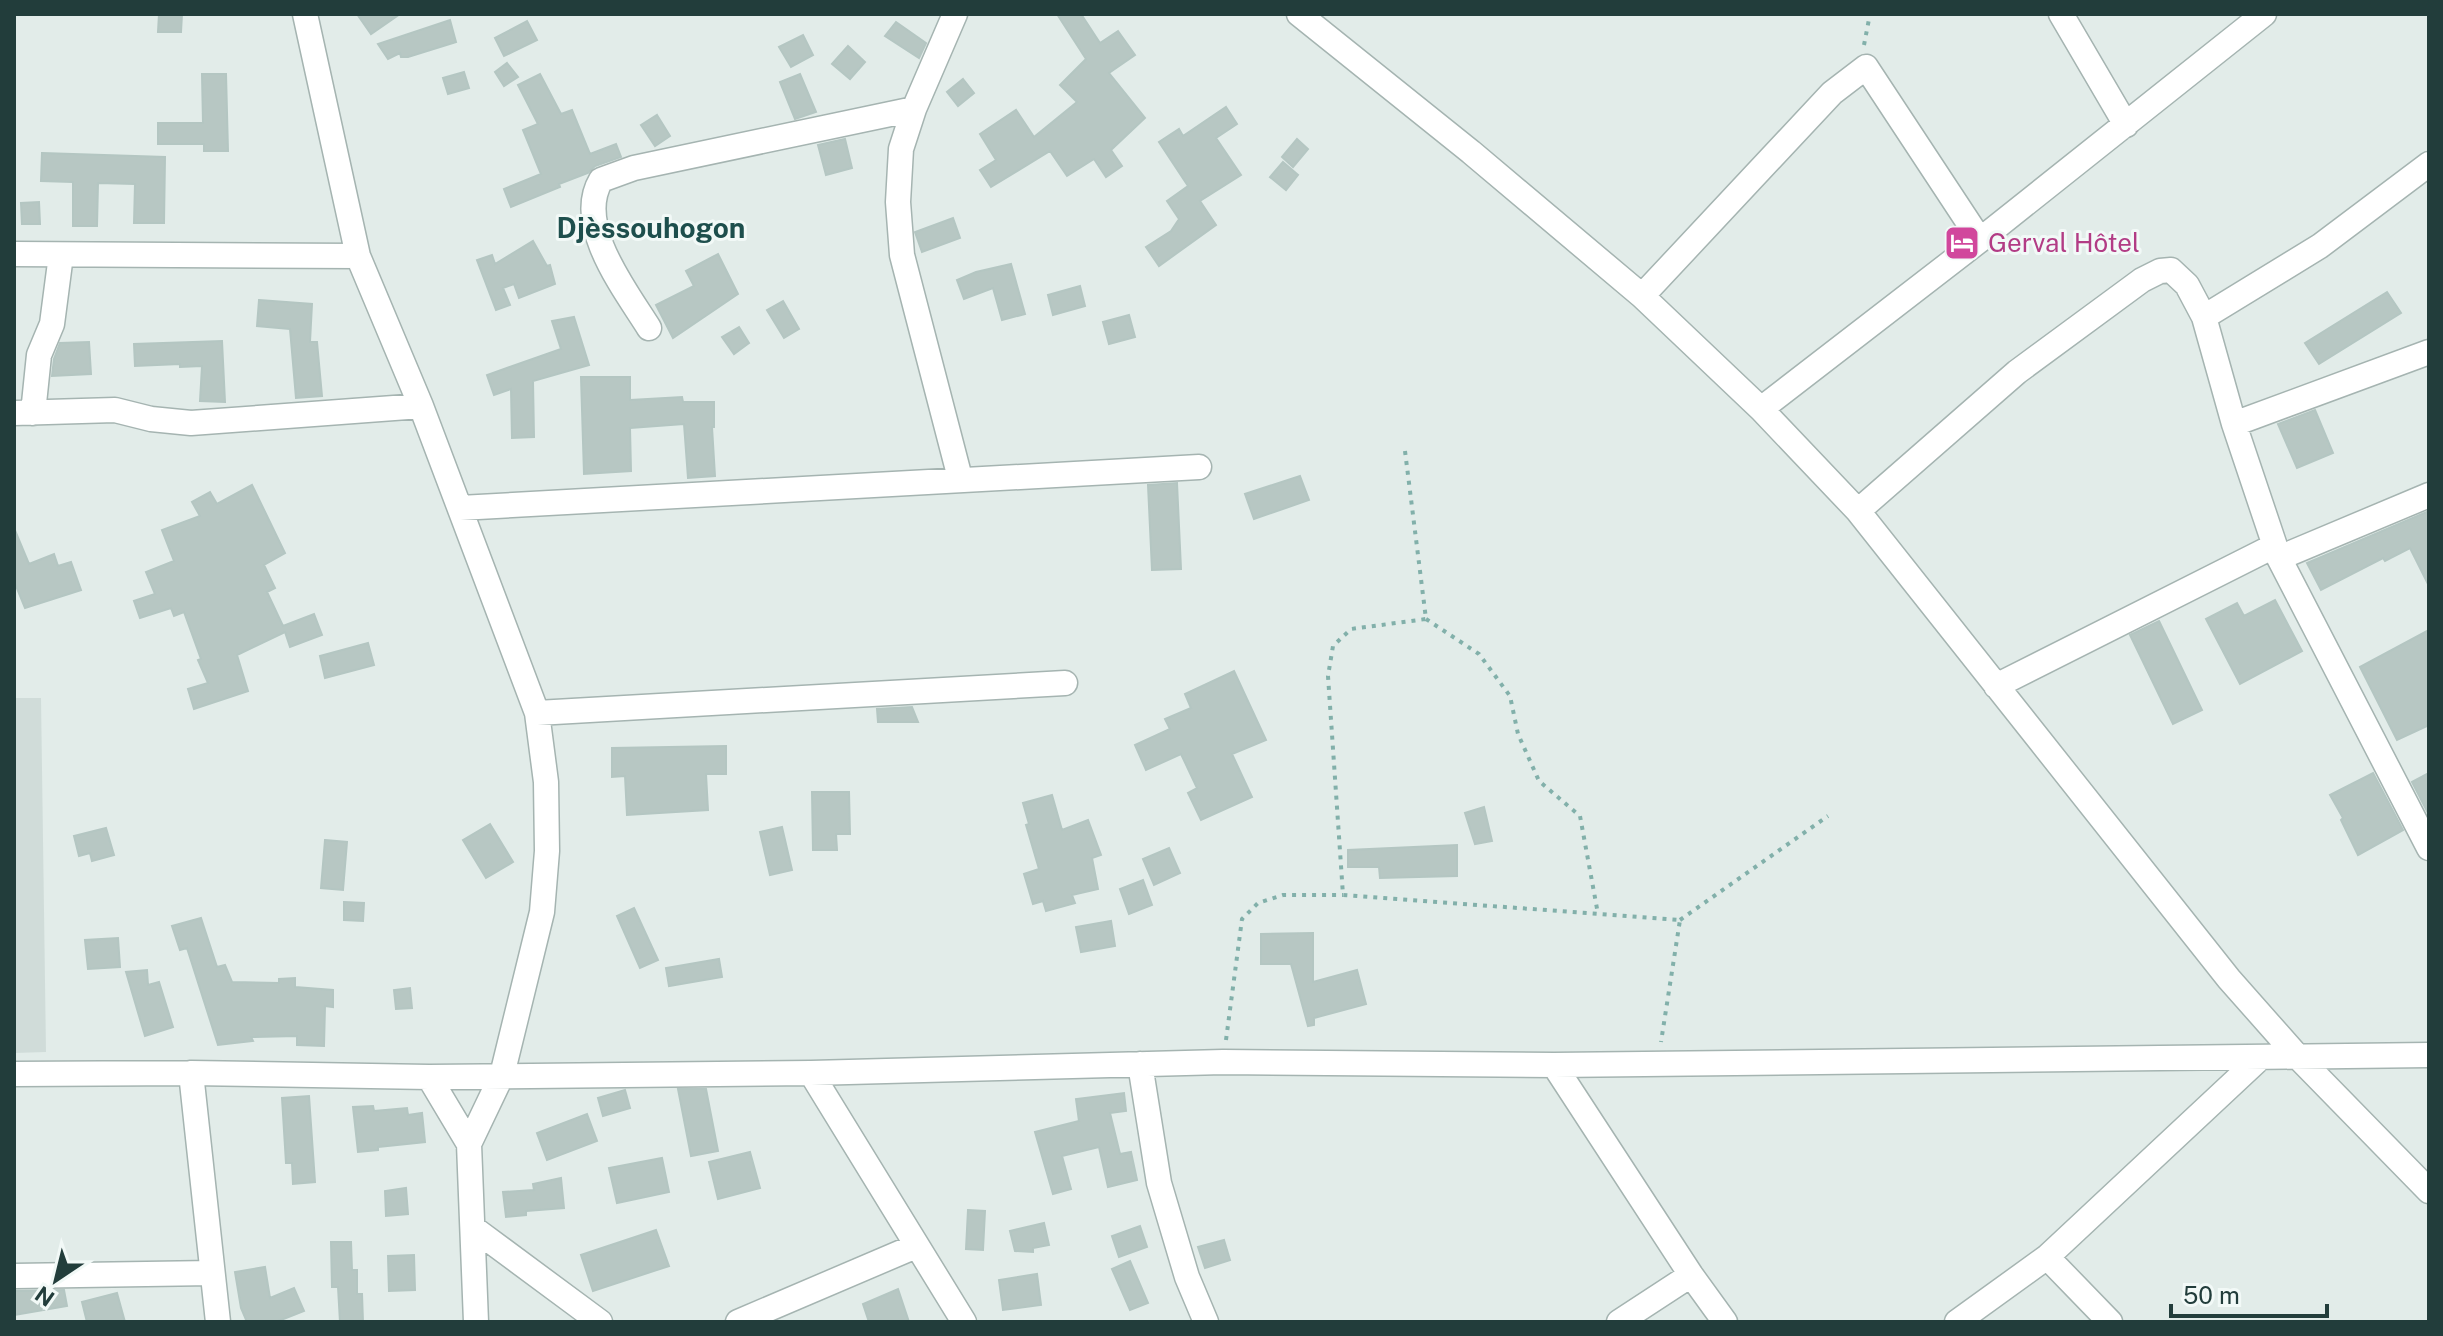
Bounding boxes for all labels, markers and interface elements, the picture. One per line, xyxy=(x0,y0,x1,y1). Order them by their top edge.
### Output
district label: Djèssouhogon xyxy=(557,211,745,244)
hotel icon: Gerval Hôtel xyxy=(1943,224,1981,262)
place label: Gerval Hôtel xyxy=(1988,227,2140,258)
north arrow xyxy=(16,1240,96,1320)
scale bar xyxy=(2171,1268,2327,1318)
text: N xyxy=(30,1281,59,1312)
text: 50 m xyxy=(2183,1281,2240,1309)

